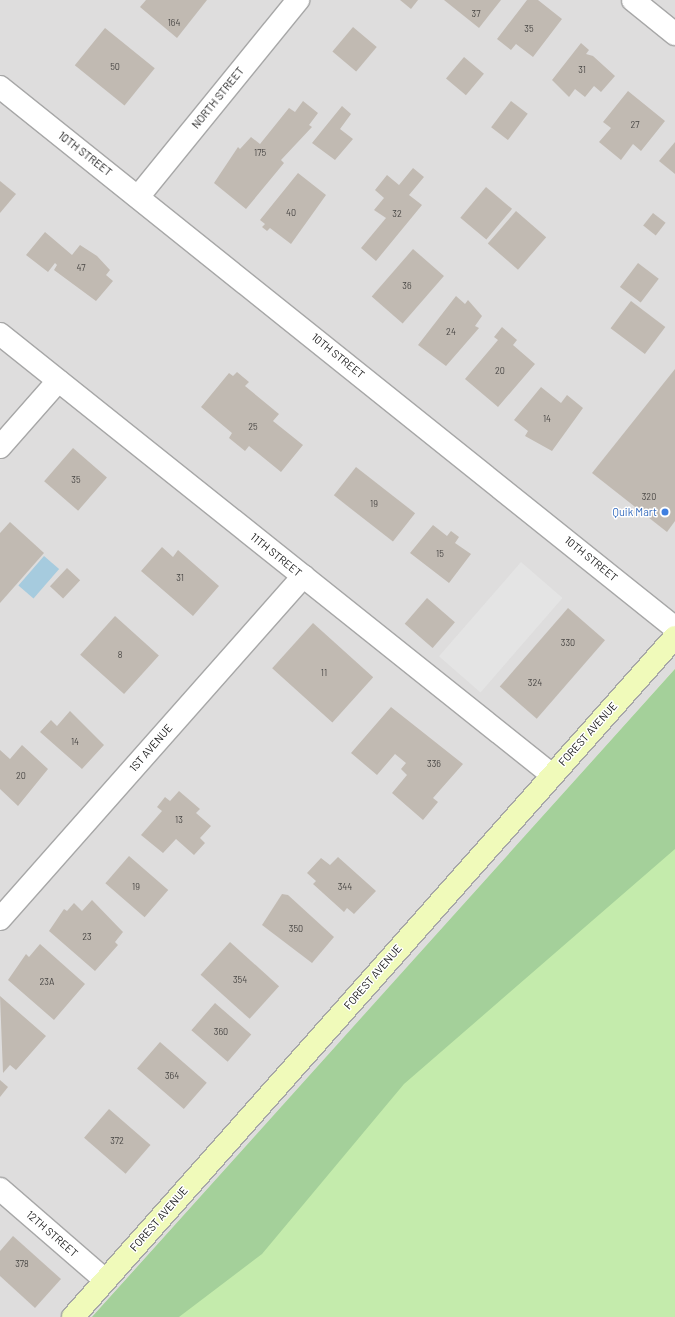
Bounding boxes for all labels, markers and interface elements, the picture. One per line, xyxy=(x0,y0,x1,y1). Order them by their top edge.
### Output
house number: 37 xyxy=(472,9,480,19)
house number: 164 xyxy=(168,18,180,28)
house number: 35 xyxy=(524,24,534,34)
house number: 50 xyxy=(110,62,120,72)
street label: NORTH STREET xyxy=(189,65,247,131)
house number: 31 xyxy=(578,65,586,75)
house number: 27 xyxy=(630,120,640,130)
street label: 10TH STREET xyxy=(56,129,114,179)
house number: 175 xyxy=(254,148,266,158)
house number: 40 xyxy=(286,208,296,218)
house number: 32 xyxy=(392,209,402,219)
house number: 47 xyxy=(77,263,85,273)
house number: 36 xyxy=(402,281,412,291)
house number: 24 xyxy=(446,327,456,337)
street label: 10TH STREET xyxy=(309,331,367,381)
house number: 20 xyxy=(495,366,505,376)
house number: 14 xyxy=(543,414,551,424)
house number: 25 xyxy=(248,422,258,432)
house number: 35 xyxy=(71,475,81,485)
house number: 320 xyxy=(642,492,656,502)
house number: 19 xyxy=(370,499,378,509)
place label: Quik Mart xyxy=(613,505,657,519)
marker: Quik Mart xyxy=(660,507,670,517)
street label: 11TH STREET xyxy=(248,530,304,580)
street label: 10TH STREET xyxy=(562,534,620,584)
house number: 15 xyxy=(436,549,444,559)
house number: 31 xyxy=(176,573,184,583)
house number: 330 xyxy=(561,638,575,648)
house number: 8 xyxy=(118,650,122,660)
house number: 11 xyxy=(321,668,327,678)
house number: 324 xyxy=(528,678,542,688)
street label: FOREST AVENUE xyxy=(556,699,620,769)
street label: 1ST AVENUE xyxy=(127,721,175,775)
house number: 14 xyxy=(71,737,79,747)
house number: 336 xyxy=(427,759,441,769)
house number: 20 xyxy=(16,771,26,781)
house number: 13 xyxy=(175,815,183,825)
house number: 19 xyxy=(132,882,140,892)
house number: 344 xyxy=(338,882,352,892)
house number: 350 xyxy=(289,924,303,934)
house number: 23 xyxy=(82,932,92,942)
street label: FOREST AVENUE xyxy=(341,942,405,1012)
house number: 354 xyxy=(233,975,247,985)
house number: 23A xyxy=(40,977,54,987)
house number: 360 xyxy=(214,1027,228,1037)
house number: 364 xyxy=(165,1071,179,1081)
house number: 372 xyxy=(110,1136,124,1146)
street label: FOREST AVENUE xyxy=(127,1184,191,1254)
street label: 12TH STREET xyxy=(23,1208,81,1260)
house number: 378 xyxy=(15,1259,29,1269)

